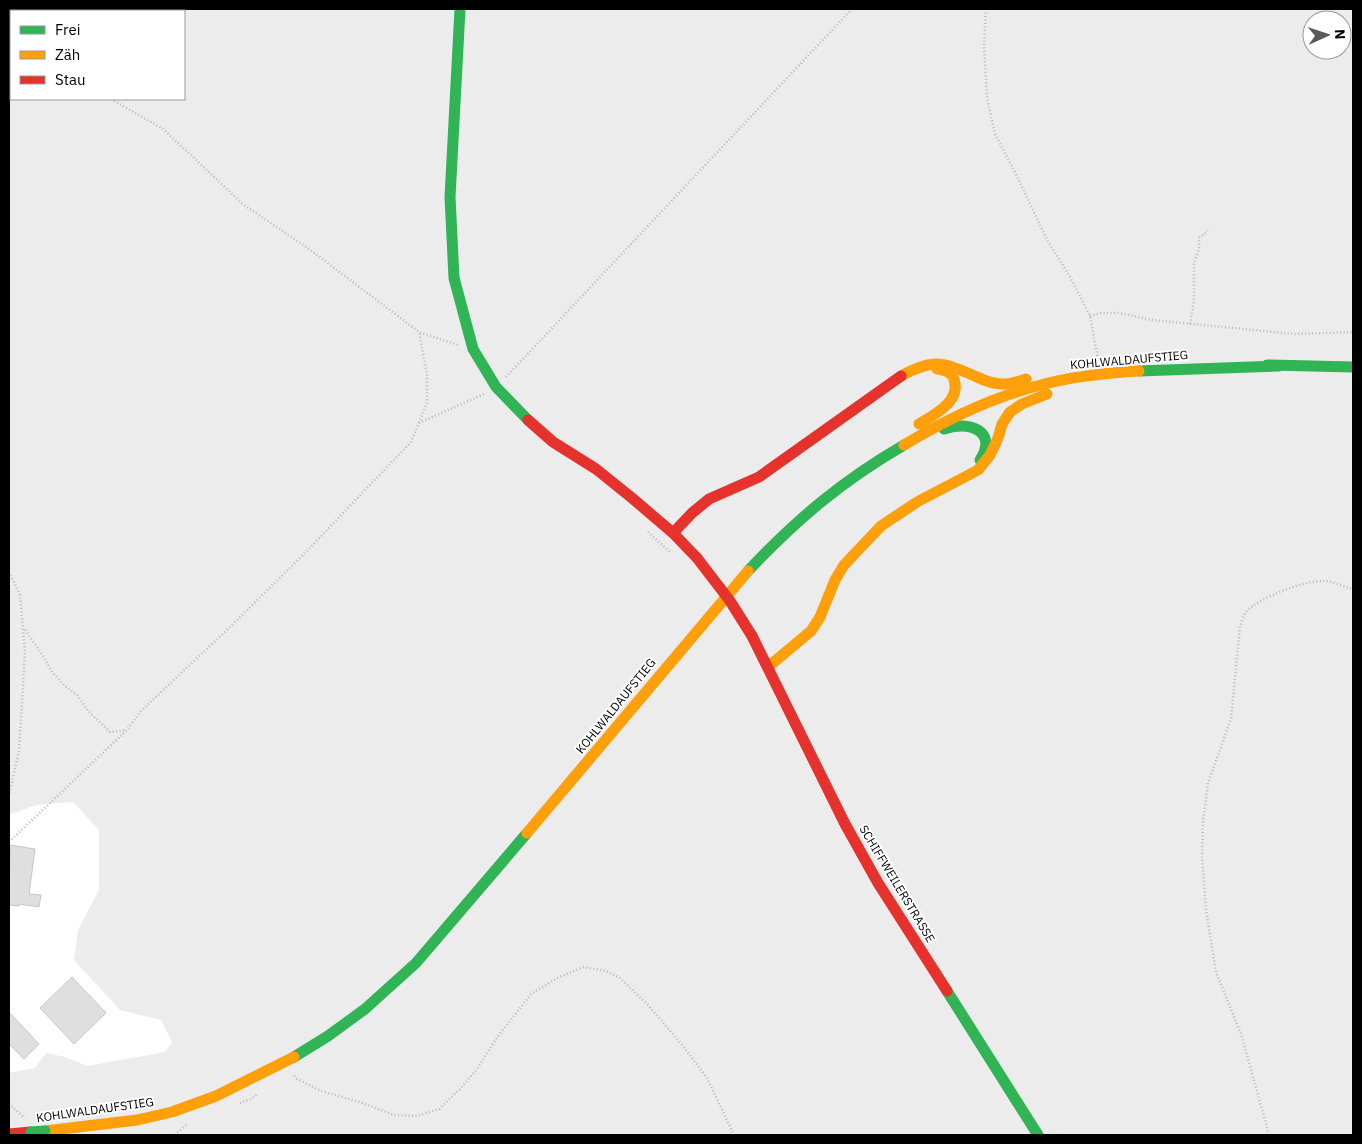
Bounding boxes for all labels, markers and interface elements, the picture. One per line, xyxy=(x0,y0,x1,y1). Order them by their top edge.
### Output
legend xyxy=(10,10,185,100)
north arrow xyxy=(1302,10,1352,60)
text: Frei xyxy=(55,20,81,39)
text: N xyxy=(1331,29,1349,40)
text: Zäh xyxy=(55,45,80,64)
text: Stau xyxy=(55,70,86,89)
street label: KOHLWALDAUFSTIEG xyxy=(1069,347,1189,372)
street label: KOHLWALDAUFSTIEG xyxy=(573,655,659,756)
street label: SCHIFFWEILERSTRASSE xyxy=(856,822,938,945)
street label: KOHLWALDAUFSTIEG xyxy=(35,1094,155,1125)

